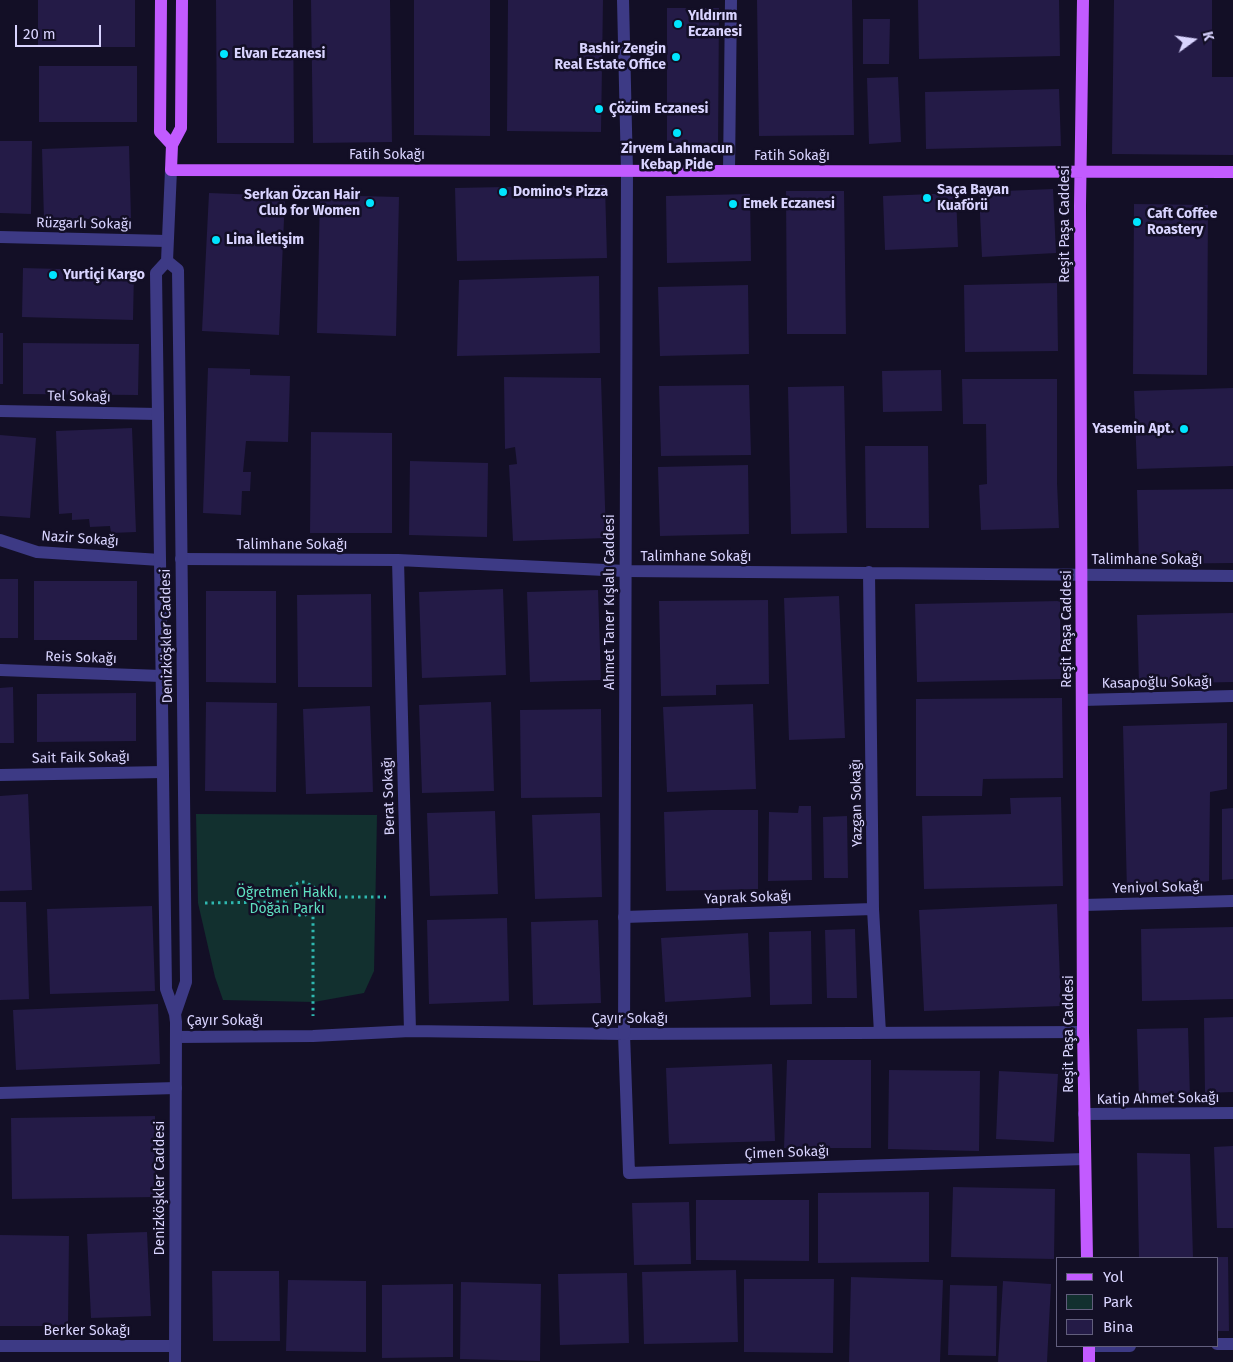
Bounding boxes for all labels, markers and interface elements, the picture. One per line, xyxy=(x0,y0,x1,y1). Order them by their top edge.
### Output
place label: Yıldırım Eczanesi xyxy=(688,8,742,40)
scale bar xyxy=(18,15,104,47)
north arrow xyxy=(1168,15,1218,65)
marker: Yıldırım Eczanesi xyxy=(672,18,684,30)
text: 20 m xyxy=(23,25,56,43)
text: K xyxy=(1199,30,1217,43)
place label: Bashir Zengin Real Estate Office xyxy=(555,41,666,74)
place label: Elvan Eczanesi xyxy=(234,46,325,62)
marker: Elvan Eczanesi xyxy=(218,48,230,60)
marker: Bashir Zengin Real Estate Office xyxy=(670,51,682,63)
place label: Çözüm Eczanesi xyxy=(609,101,708,117)
marker: Çözüm Eczanesi xyxy=(593,103,605,115)
marker: Zirvem Lahmacun Kebap Pide xyxy=(671,127,683,139)
place label: Zirvem Lahmacun Kebap Pide xyxy=(621,141,733,174)
street label: Fatih Sokağı xyxy=(349,147,425,163)
street label: Fatih Sokağı xyxy=(754,148,830,164)
street label: Reşit Paşa Caddesi xyxy=(1057,165,1073,283)
place label: Saça Bayan Kuaförü xyxy=(937,182,1009,214)
place label: Domino's Pizza xyxy=(513,184,608,200)
marker: Domino's Pizza xyxy=(497,186,509,198)
place label: Serkan Özcan Hair Club for Women xyxy=(244,187,360,220)
marker: Saça Bayan Kuaförü xyxy=(921,192,933,204)
place label: Emek Eczanesi xyxy=(743,196,835,212)
marker: Serkan Özcan Hair Club for Women xyxy=(364,197,376,209)
marker: Emek Eczanesi xyxy=(727,198,739,210)
place label: Caft Coffee Roastery xyxy=(1147,206,1218,238)
street label: Rüzgarlı Sokağı xyxy=(36,215,132,233)
marker: Caft Coffee Roastery xyxy=(1131,216,1143,228)
place label: Lina İletişim xyxy=(226,232,304,248)
marker: Lina İletişim xyxy=(210,234,222,246)
place label: Yurtiçi Kargo xyxy=(63,267,145,283)
marker: Yurtiçi Kargo xyxy=(47,269,59,281)
street label: Tel Sokağı xyxy=(47,388,111,406)
place label: Yasemin Apt. xyxy=(1092,421,1174,437)
marker: Yasemin Apt. xyxy=(1178,423,1190,435)
street label: Ahmet Taner Kışlalı Caddesi xyxy=(602,514,618,690)
street label: Nazir Sokağı xyxy=(41,528,119,550)
street label: Talimhane Sokağı xyxy=(237,537,347,553)
street label: Talimhane Sokağı xyxy=(641,549,751,565)
street label: Talimhane Sokağı xyxy=(1092,552,1202,568)
street label: Denizköşkler Caddesi xyxy=(157,568,177,704)
street label: Reşit Paşa Caddesi xyxy=(1059,570,1075,688)
street label: Reis Sokağı xyxy=(45,648,117,668)
street label: Kasapoğlu Sokağı xyxy=(1101,674,1213,692)
street label: Sait Faik Sokağı xyxy=(32,749,130,767)
street label: Berat Sokağı xyxy=(379,756,399,836)
street label: Yazgan Sokağı xyxy=(848,759,866,847)
street label: Yeniyol Sokağı xyxy=(1112,879,1204,897)
park label: Öğretmen Hakkı Doğan Parkı xyxy=(236,885,338,918)
street label: Yaprak Sokağı xyxy=(704,888,792,908)
street label: Reşit Paşa Caddesi xyxy=(1061,975,1077,1093)
street label: Çayır Sokağı xyxy=(592,1011,668,1027)
street label: Çayır Sokağı xyxy=(187,1013,263,1029)
street label: Katip Ahmet Sokağı xyxy=(1096,1090,1220,1108)
street label: Denizköşkler Caddesi xyxy=(152,1121,168,1255)
street label: Çimen Sokağı xyxy=(744,1143,830,1163)
legend xyxy=(1056,1257,1218,1347)
text: Yol xyxy=(1103,1268,1124,1286)
text: Park xyxy=(1103,1293,1133,1311)
text: Bina xyxy=(1103,1318,1133,1336)
street label: Berker Sokağı xyxy=(44,1323,130,1339)

